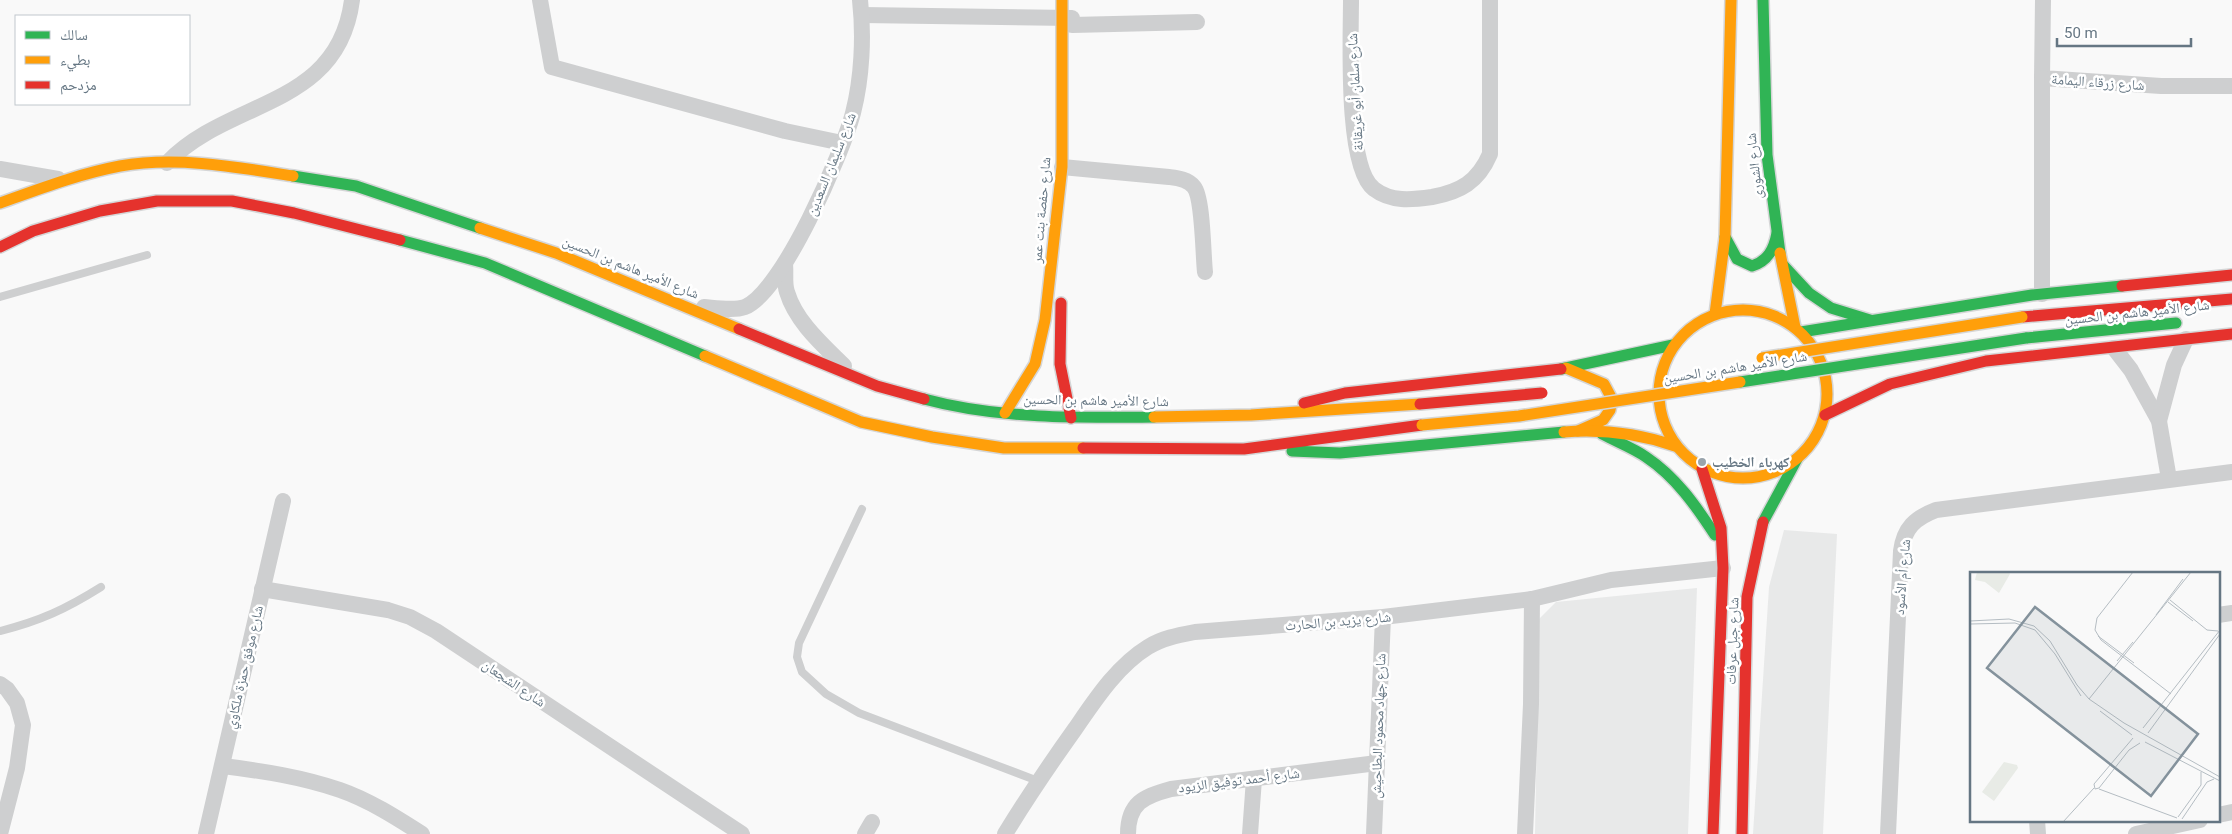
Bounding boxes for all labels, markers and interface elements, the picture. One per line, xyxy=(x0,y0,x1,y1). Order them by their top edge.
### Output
legend xyxy=(15,15,190,105)
scale bar xyxy=(2057,15,2191,47)
text: 50 m xyxy=(2064,24,2098,42)
text: سالك xyxy=(60,26,88,44)
street label: شارع سلمان أبو غريقانة xyxy=(1344,33,1368,151)
text: بطيء xyxy=(60,51,90,72)
street label: شارع زرقاء اليمامة xyxy=(2051,71,2145,95)
text: مزدحم xyxy=(60,76,97,95)
street label: شارع سليمان السعدين xyxy=(803,110,861,219)
street label: شارع الشورى xyxy=(1743,132,1767,200)
street label: شارع حفصة بنت عمر xyxy=(1028,156,1056,265)
street label: شارع الأمير هاشم بن الحسين xyxy=(560,232,702,304)
street label: شارع الأمير هاشم بن الحسين xyxy=(2064,296,2210,330)
street label: شارع الأمير هاشم بن الحسين xyxy=(1662,348,1808,388)
street label: شارع الأمير هاشم بن الحسين xyxy=(1023,391,1169,411)
place label: كهرباء الخطيب xyxy=(1712,454,1790,471)
marker: كهرباء الخطيب xyxy=(1696,456,1708,468)
street label: شارع أم الأسود xyxy=(1891,539,1915,616)
inset map xyxy=(1970,572,2220,822)
street label: شارع جبل عرفات xyxy=(1722,597,1744,685)
street label: شارع موفق حمزة ملكاوي xyxy=(222,604,269,731)
street label: شارع يزيد بن الحارث xyxy=(1284,608,1392,636)
street label: شارع جهاد محمود البطاحيش xyxy=(1367,653,1391,799)
street label: شارع الشجعان xyxy=(478,656,549,712)
street label: شارع أحمد توفيق الزيود xyxy=(1177,765,1301,797)

